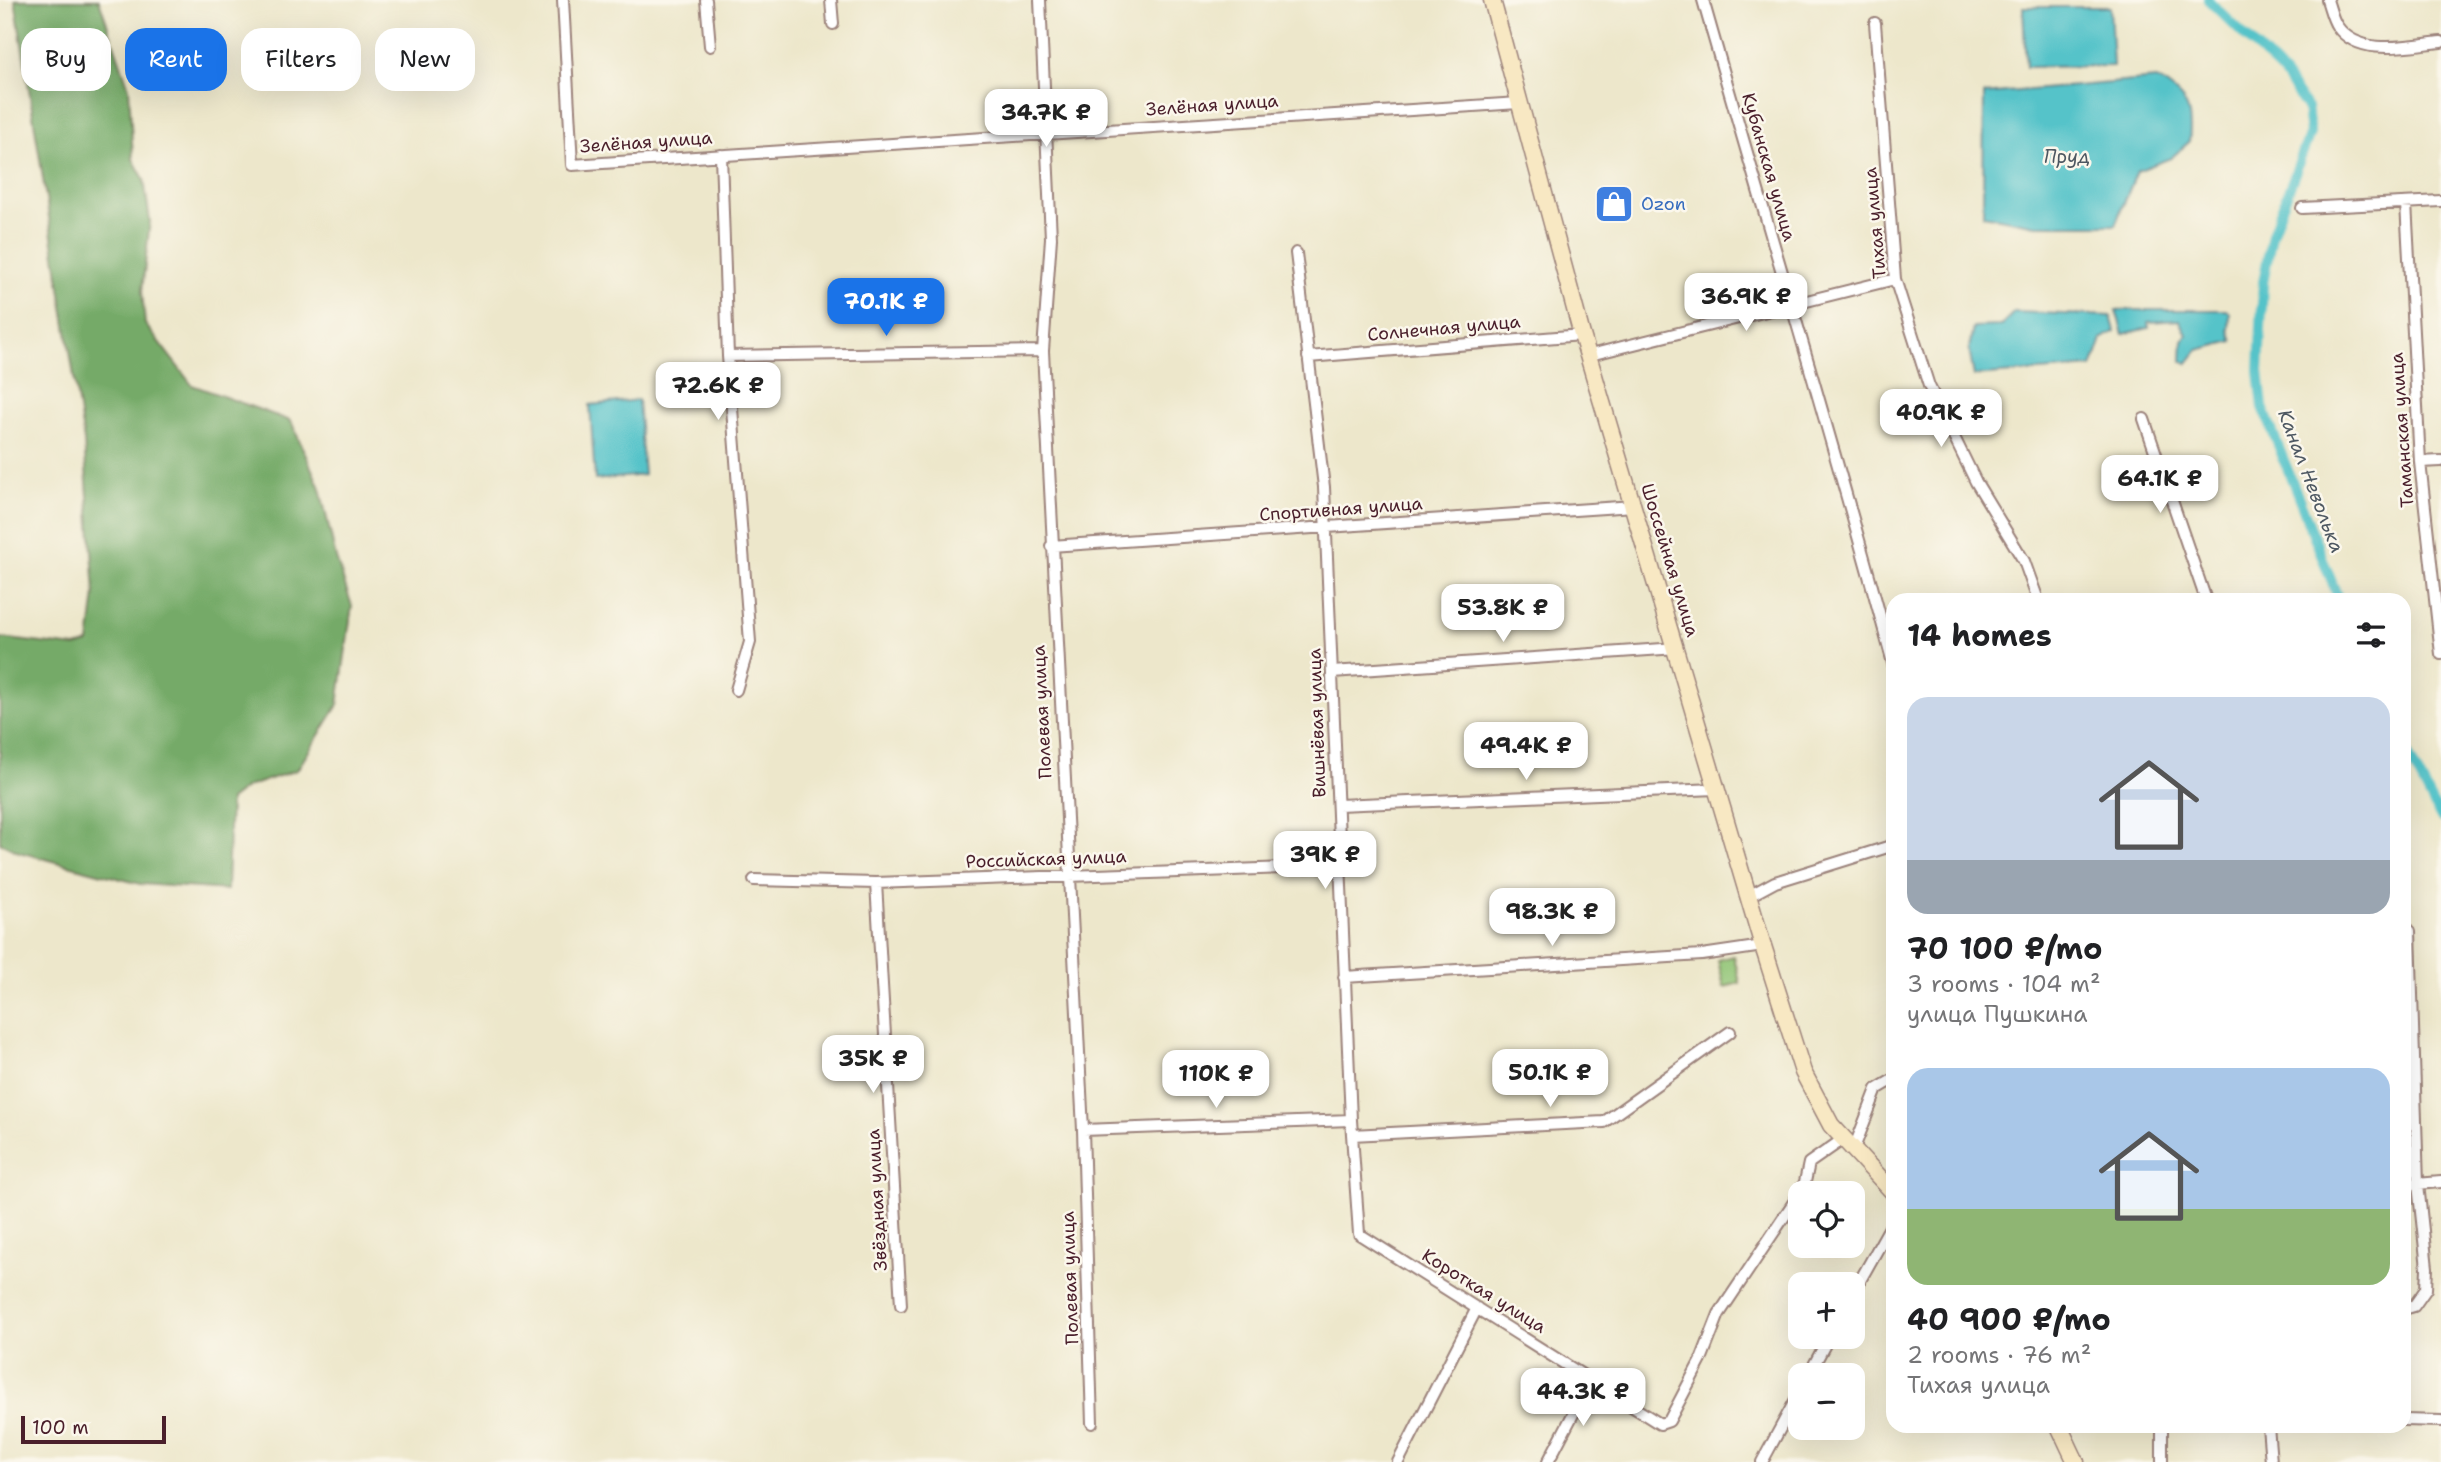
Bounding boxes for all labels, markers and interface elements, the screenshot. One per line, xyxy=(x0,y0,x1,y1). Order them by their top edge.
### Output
chip: Buy xyxy=(21,28,111,91)
chip: Rent xyxy=(125,28,227,91)
chip: Filters xyxy=(241,28,361,91)
chip: New xyxy=(375,28,475,91)
street label: Зелёная улица xyxy=(1145,88,1279,122)
pin: 34.7K ₽ xyxy=(981,90,1111,149)
street label: Кубанская улица xyxy=(1736,90,1802,244)
text: 34.7K ₽ xyxy=(1001,97,1091,127)
street label: Зелёная улица xyxy=(579,125,713,159)
water label: Пруд xyxy=(2044,144,2090,169)
street label: Тихая улица xyxy=(1858,166,1892,280)
shop icon: Ozon xyxy=(1593,183,1635,225)
place label: Ozon xyxy=(1641,192,1686,216)
pin: 36.9K ₽ xyxy=(1681,274,1811,333)
pin: 70.1K ₽ xyxy=(821,278,951,338)
text: 36.9K ₽ xyxy=(1700,281,1792,311)
text: 70.1K ₽ xyxy=(843,286,929,316)
street label: Солнечная улица xyxy=(1367,309,1521,347)
street label: Таманская улица xyxy=(2385,352,2419,508)
pin: 72.6K ₽ xyxy=(653,362,783,422)
text: 72.6K ₽ xyxy=(672,370,764,400)
pin: 40.9K ₽ xyxy=(1876,390,2006,449)
text: 40.9K ₽ xyxy=(1896,397,1986,427)
water label: Канал Неволька xyxy=(2272,406,2350,556)
pin: 64.1K ₽ xyxy=(2095,456,2225,515)
text: 64.1K ₽ xyxy=(2117,463,2203,493)
street label: Шоссейная улица xyxy=(1635,480,1705,640)
street label: Спортивная улица xyxy=(1259,491,1423,527)
pin: 53.8K ₽ xyxy=(1438,584,1568,644)
text: 53.8K ₽ xyxy=(1457,592,1549,622)
text: 14 homes xyxy=(1907,615,2052,656)
icon: filters xyxy=(2352,616,2390,654)
street label: Полевая улица xyxy=(1027,645,1057,779)
street label: Вишнёвая улица xyxy=(1302,648,1332,798)
pin: 49.4K ₽ xyxy=(1461,722,1591,782)
text: 49.4K ₽ xyxy=(1480,730,1572,760)
icon: home xyxy=(2086,742,2212,868)
pin: 39K ₽ xyxy=(1276,832,1374,891)
text: 39K ₽ xyxy=(1289,839,1361,869)
street label: Российская улица xyxy=(965,844,1127,874)
pin: 98.3K ₽ xyxy=(1487,888,1617,948)
text: 98.3K ₽ xyxy=(1505,896,1599,926)
text: 70 100 ₽/mo xyxy=(1907,928,2103,969)
text: 3 rooms · 104 m² xyxy=(1907,969,2100,999)
text: улица Пушкина xyxy=(1907,999,2088,1029)
pin: 35K ₽ xyxy=(824,1036,922,1095)
text: 35K ₽ xyxy=(838,1043,908,1073)
pin: 110K ₽ xyxy=(1159,1050,1273,1110)
pin: 50.1K ₽ xyxy=(1485,1050,1615,1109)
text: 50.1K ₽ xyxy=(1508,1057,1592,1087)
text: 110K ₽ xyxy=(1178,1058,1254,1088)
icon: home xyxy=(2086,1113,2212,1239)
street label: Звёздная улица xyxy=(861,1128,893,1272)
map controls xyxy=(1788,1181,1865,1440)
button: locate xyxy=(1788,1181,1865,1258)
street label: Полевая улица xyxy=(1056,1211,1084,1345)
street label: Короткая улица xyxy=(1417,1243,1551,1339)
button: + xyxy=(1788,1272,1865,1349)
text: 40 900 ₽/mo xyxy=(1907,1299,2111,1340)
text: 2 rooms · 76 m² xyxy=(1907,1340,2091,1370)
button: − xyxy=(1788,1363,1865,1440)
pin: 44.3K ₽ xyxy=(1518,1368,1648,1428)
text: Тихая улица xyxy=(1907,1370,2050,1400)
text: 44.3K ₽ xyxy=(1537,1376,1629,1406)
scale bar xyxy=(21,1413,166,1445)
text: 100 m xyxy=(32,1415,89,1440)

